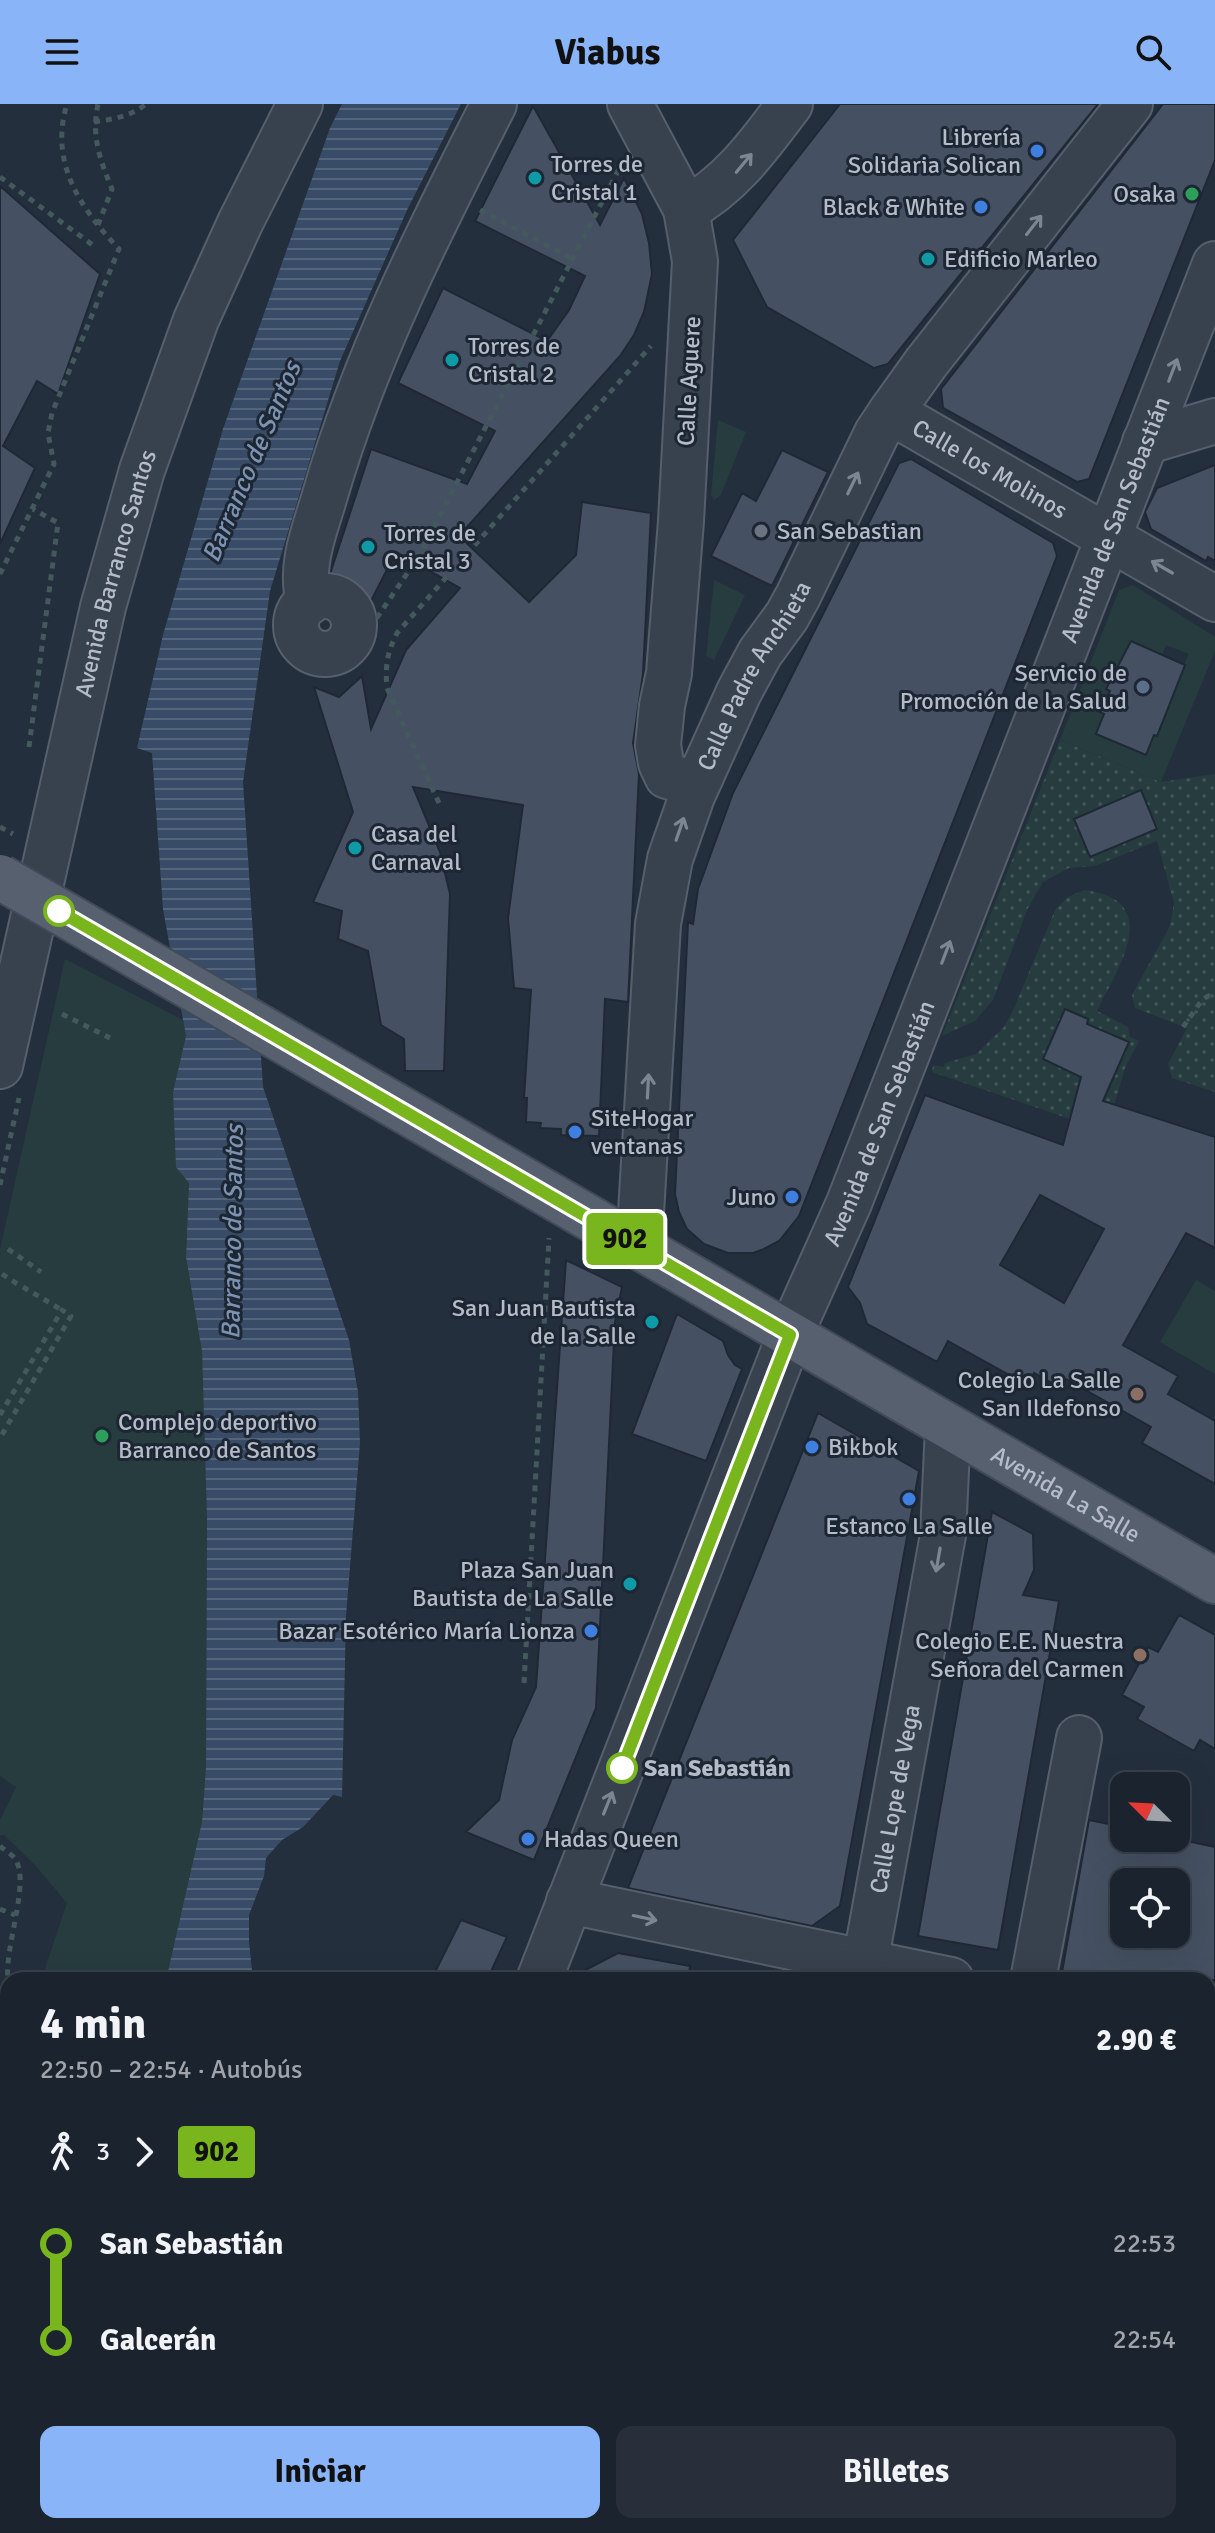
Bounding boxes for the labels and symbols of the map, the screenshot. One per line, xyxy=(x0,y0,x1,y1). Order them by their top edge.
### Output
place label: Librería Solidaria Solican xyxy=(848,122,1021,180)
marker: Librería Solidaria Solican xyxy=(1028,142,1046,160)
place label: Torres de Cristal 1 xyxy=(551,149,643,207)
one-way arrow xyxy=(735,153,753,173)
marker: Torres de Cristal 1 xyxy=(526,169,544,187)
place label: Osaka xyxy=(1113,179,1176,209)
marker: Osaka xyxy=(1183,185,1201,203)
place label: Black & White xyxy=(822,192,965,222)
marker: Black & White xyxy=(972,198,990,216)
one-way arrow xyxy=(1026,215,1043,236)
place label: Edificio Marleo xyxy=(944,244,1098,274)
marker: Edificio Marleo xyxy=(919,250,937,268)
street label: Calle Aguere xyxy=(671,315,707,447)
place label: Torres de Cristal 2 xyxy=(468,331,560,389)
marker: Torres de Cristal 2 xyxy=(443,351,461,369)
water label: Barranco de Santos xyxy=(195,355,310,567)
one-way arrow xyxy=(1167,358,1182,383)
street label: Avenida de San Sebastián xyxy=(1054,392,1177,647)
street label: Calle los Molinos xyxy=(907,413,1073,525)
street label: Avenida Barranco Santos xyxy=(68,446,163,700)
one-way arrow xyxy=(846,471,861,495)
place label: San Sebastian xyxy=(777,516,922,546)
place label: Torres de Cristal 3 xyxy=(384,518,476,576)
marker: San Sebastian xyxy=(752,522,770,540)
marker: Torres de Cristal 3 xyxy=(359,538,377,556)
one-way arrow xyxy=(1151,559,1174,575)
street label: Calle Padre Anchieta xyxy=(690,576,818,775)
place label: Servicio de Promoción de la Salud xyxy=(900,658,1127,716)
marker: Servicio de Promoción de la Salud xyxy=(1134,678,1152,696)
one-way arrow xyxy=(674,816,689,841)
place label: Casa del Carnaval xyxy=(371,819,461,877)
marker: Casa del Carnaval xyxy=(346,839,364,857)
unlabelled marker xyxy=(44,896,74,926)
one-way arrow xyxy=(940,940,955,965)
street label: Avenida de San Sebastián xyxy=(817,996,941,1251)
one-way arrow xyxy=(641,1073,656,1100)
place label: SiteHogar ventanas xyxy=(591,1103,693,1161)
water label: Barranco de Santos xyxy=(215,1122,251,1340)
marker: SiteHogar ventanas xyxy=(566,1123,584,1141)
place label: Juno xyxy=(727,1182,776,1212)
marker: Juno xyxy=(783,1188,801,1206)
line badge: 902 xyxy=(579,1213,671,1265)
place label: San Juan Bautista de la Salle xyxy=(452,1293,636,1351)
marker: San Juan Bautista de la Salle xyxy=(643,1313,661,1331)
place label: Colegio La Salle San Ildefonso xyxy=(958,1365,1121,1423)
marker: Colegio La Salle San Ildefonso xyxy=(1128,1385,1146,1403)
place label: Complejo deportivo Barranco de Santos xyxy=(118,1407,317,1465)
marker: Complejo deportivo Barranco de Santos xyxy=(93,1427,111,1445)
place label: Bikbok xyxy=(828,1432,898,1462)
marker: Bikbok xyxy=(803,1438,821,1456)
street label: Avenida La Salle xyxy=(986,1439,1146,1549)
marker: Estanco La Salle xyxy=(900,1490,918,1508)
place label: Estanco La Salle xyxy=(825,1511,993,1541)
one-way arrow xyxy=(930,1547,945,1573)
place label: Plaza San Juan Bautista de La Salle xyxy=(412,1555,614,1613)
marker: Plaza San Juan Bautista de La Salle xyxy=(621,1575,639,1593)
place label: Bazar Esotérico María Lionza xyxy=(278,1616,575,1646)
marker: Bazar Esotérico María Lionza xyxy=(582,1622,600,1640)
place label: Colegio E.E. Nuestra Señora del Carmen xyxy=(915,1626,1124,1684)
marker: Colegio E.E. Nuestra Señora del Carmen xyxy=(1131,1646,1149,1664)
street label: Calle Lope de Vega xyxy=(863,1702,927,1896)
marker: San Sebastián xyxy=(607,1753,637,1783)
place label: San Sebastián xyxy=(644,1753,791,1783)
north arrow xyxy=(1110,1772,1190,1852)
one-way arrow xyxy=(602,1791,616,1816)
place label: Hadas Queen xyxy=(544,1824,679,1854)
marker: Hadas Queen xyxy=(519,1830,537,1848)
one-way arrow xyxy=(632,1911,657,1926)

